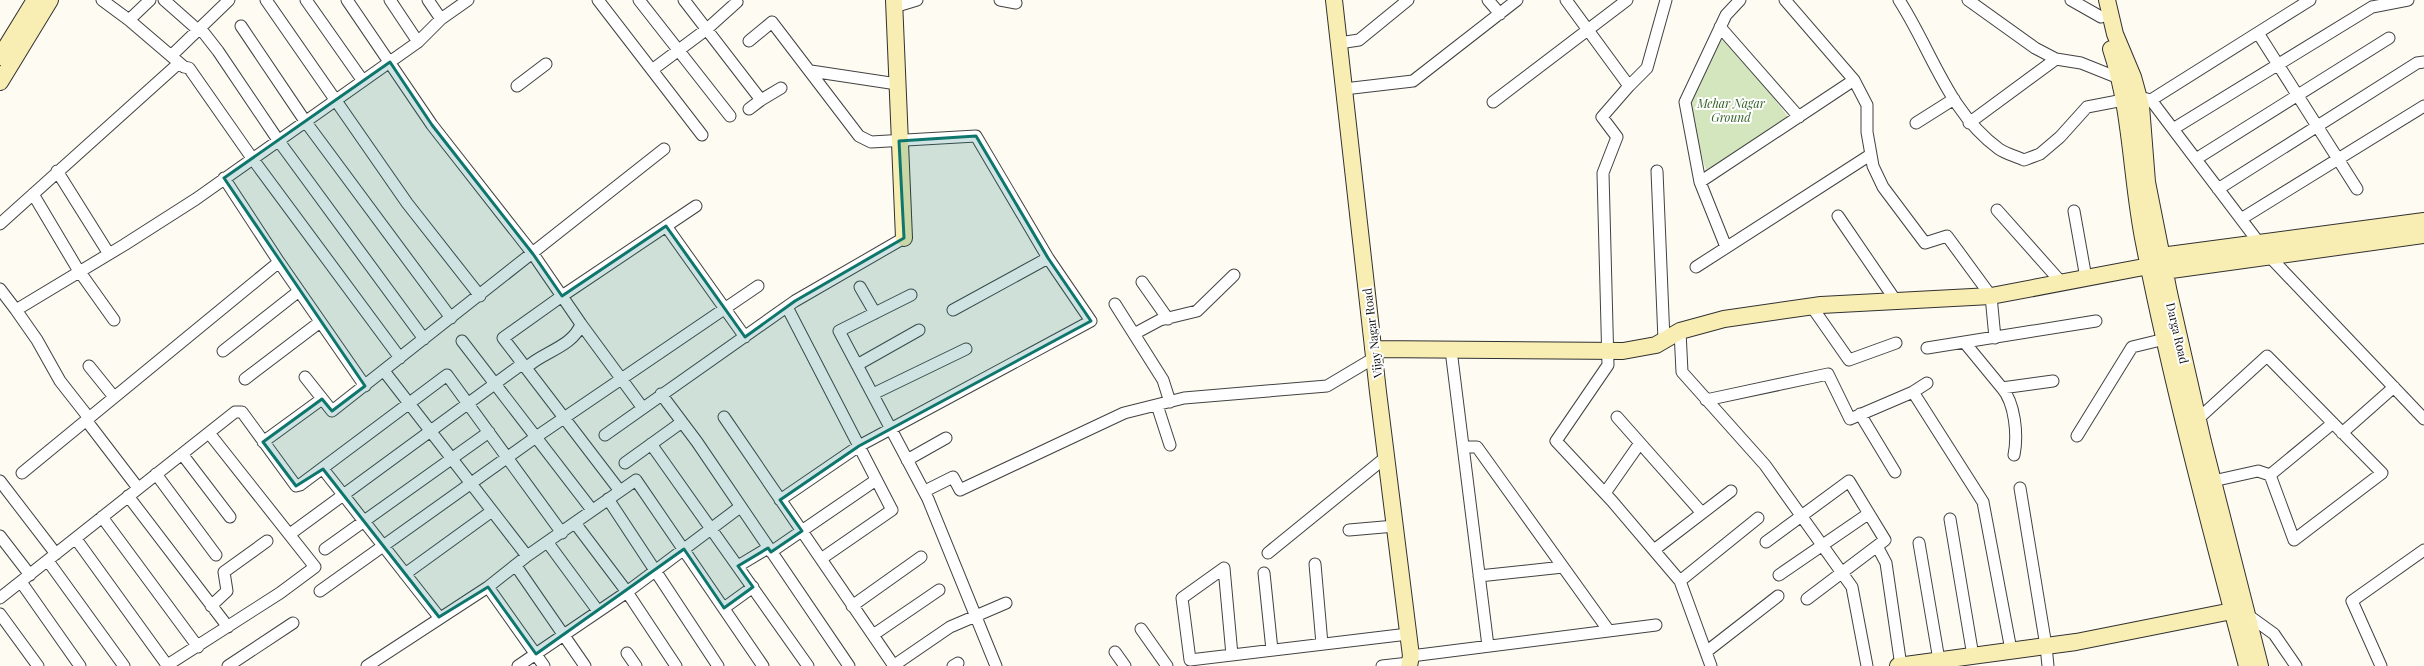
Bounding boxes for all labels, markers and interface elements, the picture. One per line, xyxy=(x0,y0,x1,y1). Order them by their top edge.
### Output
park label: Mehar Nagar Ground xyxy=(1696,95,1766,125)
street label: Vijay Nagar Road xyxy=(1359,287,1386,380)
street label: Darga Road xyxy=(2163,301,2193,365)

